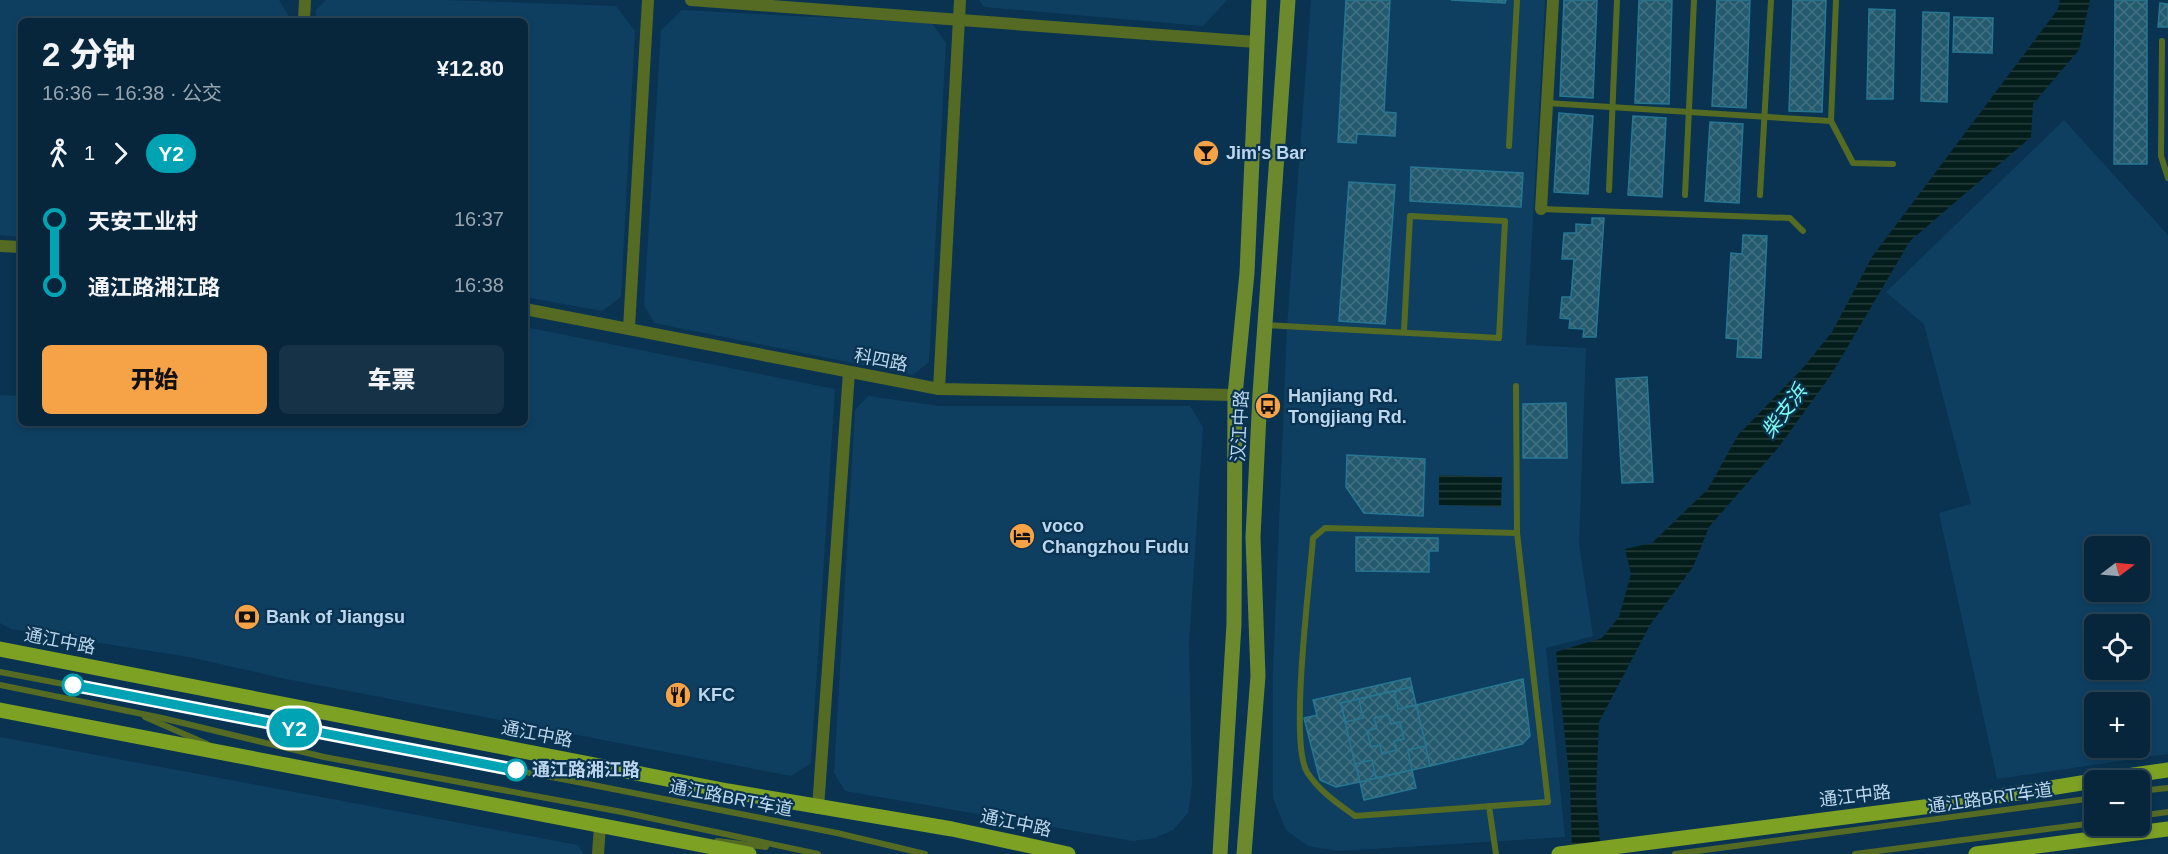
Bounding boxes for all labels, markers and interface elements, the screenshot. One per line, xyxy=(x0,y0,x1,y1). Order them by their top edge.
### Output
text: 2 分钟 xyxy=(42,36,136,73)
text: ¥12.80 xyxy=(437,56,504,81)
text: 16:36 – 16:38 · 公交 xyxy=(42,82,222,104)
icon: walk xyxy=(42,137,75,170)
icon: forward xyxy=(104,137,137,170)
bar icon: Jim's Bar xyxy=(1191,138,1221,168)
text: 1 xyxy=(84,142,95,164)
text: Y2 xyxy=(158,142,184,165)
place label: Jim's Bar xyxy=(1226,143,1306,163)
text: 16:37 xyxy=(454,208,504,230)
text: 天安工业村 xyxy=(88,209,198,234)
text: 16:38 xyxy=(454,274,504,296)
text: 通江路湘江路 xyxy=(88,275,220,300)
button: 开始 xyxy=(42,345,267,414)
button: 车票 xyxy=(279,345,504,414)
street label: 科四路 xyxy=(853,345,909,375)
water label: 柴支浜 xyxy=(1757,379,1812,442)
place label: Hanjiang Rd. Tongjiang Rd. xyxy=(1288,386,1407,427)
street label: 汉江中路 xyxy=(1228,390,1252,462)
bus stop icon: Hanjiang Rd. Tongjiang Rd. xyxy=(1253,391,1283,421)
place label: voco Changzhou Fudu xyxy=(1042,516,1189,557)
hotel icon: voco Changzhou Fudu xyxy=(1007,521,1037,551)
north arrow xyxy=(2084,536,2150,602)
map controls xyxy=(2084,536,2150,836)
bank icon: Bank of Jiangsu xyxy=(232,602,262,632)
place label: Bank of Jiangsu xyxy=(266,607,405,627)
button: locate xyxy=(2084,614,2150,680)
street label: 通江中路 xyxy=(23,624,97,658)
unlabelled marker xyxy=(62,674,84,696)
restaurant icon: KFC xyxy=(663,680,693,710)
place label: KFC xyxy=(698,685,735,705)
button: + xyxy=(2084,692,2150,758)
line badge: Y2 xyxy=(267,708,321,748)
text: Y2 xyxy=(281,717,307,740)
street label: 通江中路 xyxy=(500,717,574,751)
marker: 通江路湘江路 xyxy=(505,759,527,781)
place label: 通江路湘江路 xyxy=(532,760,640,780)
button: − xyxy=(2084,770,2150,836)
street label: 通江路BRT车道 xyxy=(667,776,795,820)
street label: 通江路BRT车道 xyxy=(1926,779,2054,817)
street label: 通江中路 xyxy=(1818,782,1892,810)
street label: 通江中路 xyxy=(979,806,1053,840)

